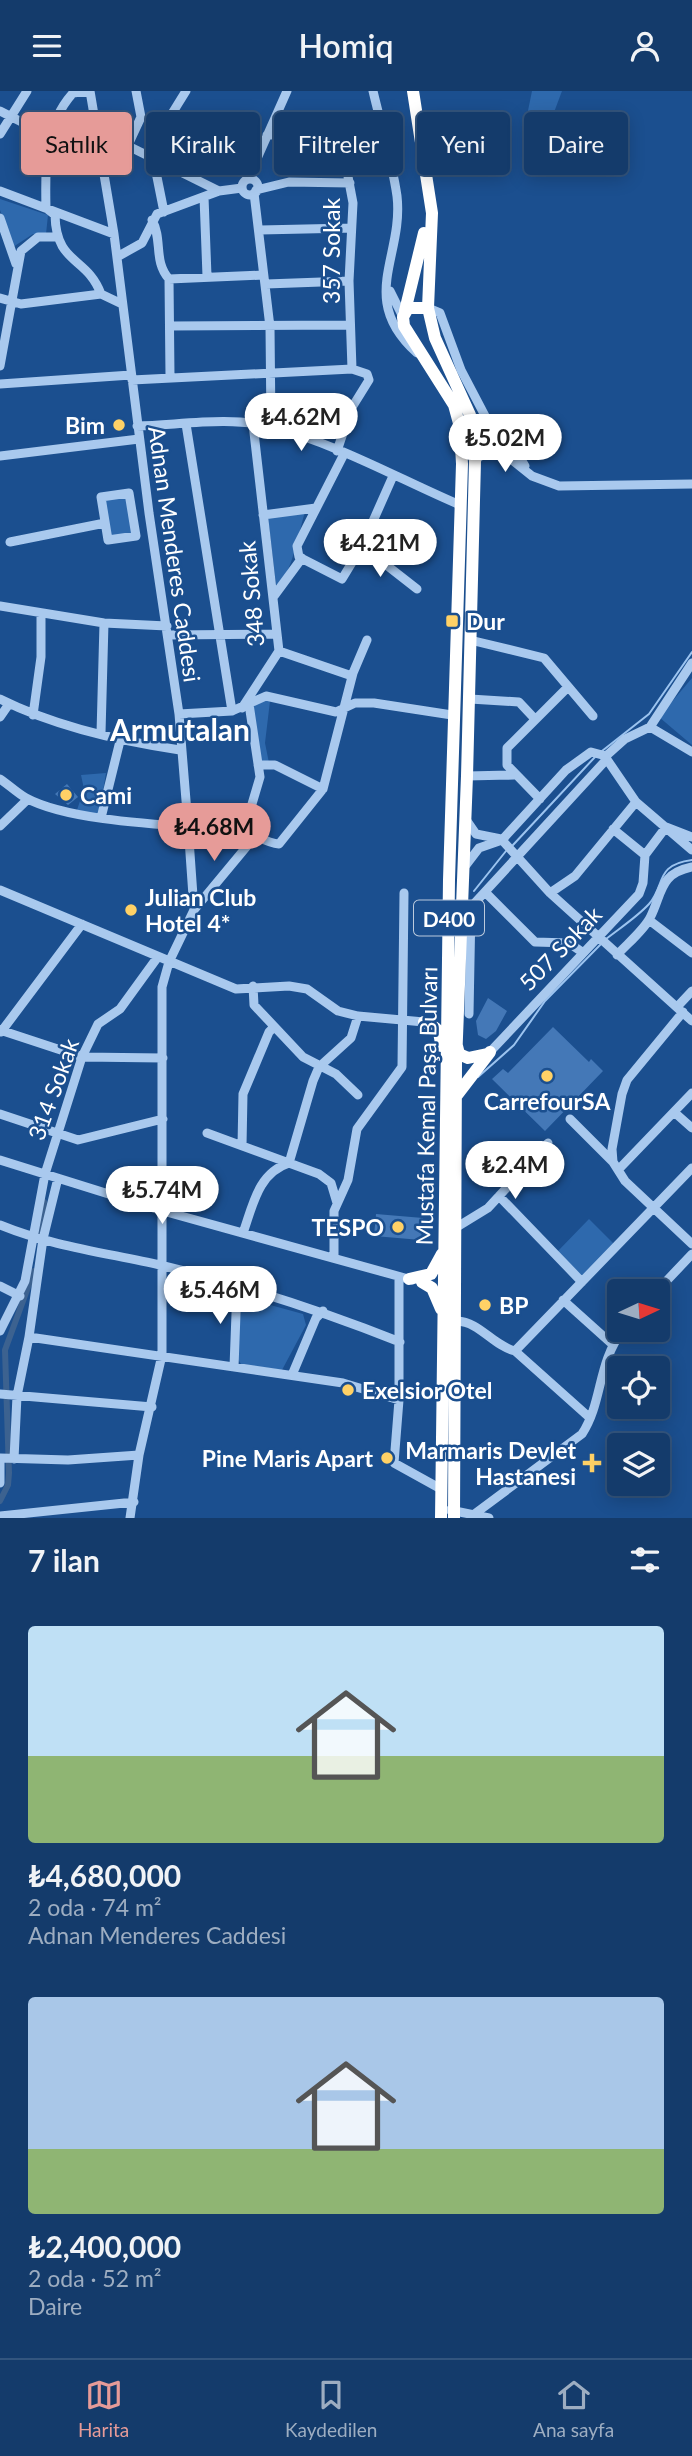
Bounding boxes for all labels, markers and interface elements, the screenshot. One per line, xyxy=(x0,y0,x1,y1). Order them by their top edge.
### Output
text: Homiq xyxy=(299,26,393,65)
icon: menu xyxy=(28,27,66,65)
icon: person xyxy=(626,27,664,65)
chip: Satılık xyxy=(21,112,132,175)
chip: Kiralık xyxy=(146,112,260,175)
chip: Filtreler xyxy=(274,112,403,175)
chip: Yeni xyxy=(417,112,510,175)
chip: Daire xyxy=(524,112,628,175)
street label: 357 Sokak xyxy=(317,198,345,304)
pin: ₺4.62M xyxy=(244,393,358,453)
text: ₺4.62M xyxy=(261,402,341,430)
place label: Bim xyxy=(65,411,105,439)
pin: ₺5.02M xyxy=(448,415,562,474)
marker: Bim xyxy=(111,417,127,433)
text: ₺5.02M xyxy=(465,423,545,451)
street label: Adnan Menderes Caddesi xyxy=(143,424,207,684)
pin: ₺4.21M xyxy=(323,519,437,579)
text: ₺4.21M xyxy=(340,528,420,556)
street label: 348 Sokak xyxy=(232,540,270,648)
place label: Dur xyxy=(466,607,505,635)
marker: Dur xyxy=(444,613,460,629)
district label: Armutalan xyxy=(109,711,250,747)
place label: Cami xyxy=(80,781,132,809)
marker: Cami xyxy=(58,787,74,803)
pin: ₺4.68M xyxy=(157,803,271,863)
text: ₺4.68M xyxy=(174,812,254,840)
place label: Julian Club Hotel 4* xyxy=(145,883,256,937)
street label: 507 Sokak xyxy=(513,900,607,996)
road number: D400 xyxy=(414,901,484,935)
marker: Julian Club Hotel 4* xyxy=(123,902,139,918)
street label: Mustafa Kemal Paşa Bulvarı xyxy=(410,966,442,1246)
street label: 314 Sokak xyxy=(22,1034,84,1144)
marker: CarrefourSA xyxy=(539,1068,555,1084)
place label: CarrefourSA xyxy=(484,1087,611,1115)
pin: ₺2.4M xyxy=(466,1141,564,1201)
text: ₺2.4M xyxy=(481,1150,549,1178)
pin: ₺5.74M xyxy=(105,1167,219,1226)
text: ₺5.74M xyxy=(122,1175,202,1203)
place label: TESPO xyxy=(312,1213,384,1241)
marker: TESPO xyxy=(390,1219,406,1235)
pin: ₺5.46M xyxy=(163,1267,277,1326)
text: ₺5.46M xyxy=(180,1275,260,1303)
north arrow xyxy=(607,1279,670,1342)
map controls xyxy=(607,1279,670,1496)
place label: BP xyxy=(499,1291,528,1319)
marker: BP xyxy=(477,1297,493,1313)
button: locate xyxy=(607,1356,670,1419)
place label: Exelsior Otel xyxy=(362,1376,493,1404)
marker: Exelsior Otel xyxy=(340,1382,356,1398)
button: layers xyxy=(607,1433,670,1496)
place label: Marmaris Devlet Hastanesi xyxy=(405,1436,576,1490)
place label: Pine Maris Apart xyxy=(202,1444,373,1472)
marker: Pine Maris Apart xyxy=(379,1450,395,1466)
marker: Marmaris Devlet Hastanesi xyxy=(582,1453,602,1473)
icon: filters xyxy=(626,1541,664,1579)
text: 7 ilan xyxy=(28,1542,100,1578)
icon: home xyxy=(283,1672,409,1798)
text: ₺4,680,000 xyxy=(28,1857,181,1893)
text: 2 oda · 74 m² xyxy=(28,1893,162,1921)
text: Adnan Menderes Caddesi xyxy=(28,1921,286,1949)
icon: home xyxy=(283,2043,409,2169)
text: ₺2,400,000 xyxy=(28,2228,181,2264)
text: 2 oda · 52 m² xyxy=(28,2264,162,2292)
text: Daire xyxy=(28,2292,82,2320)
tab: Harita xyxy=(78,2376,129,2441)
tab: Kaydedilen xyxy=(285,2376,377,2441)
tab: Ana sayfa xyxy=(533,2376,614,2441)

